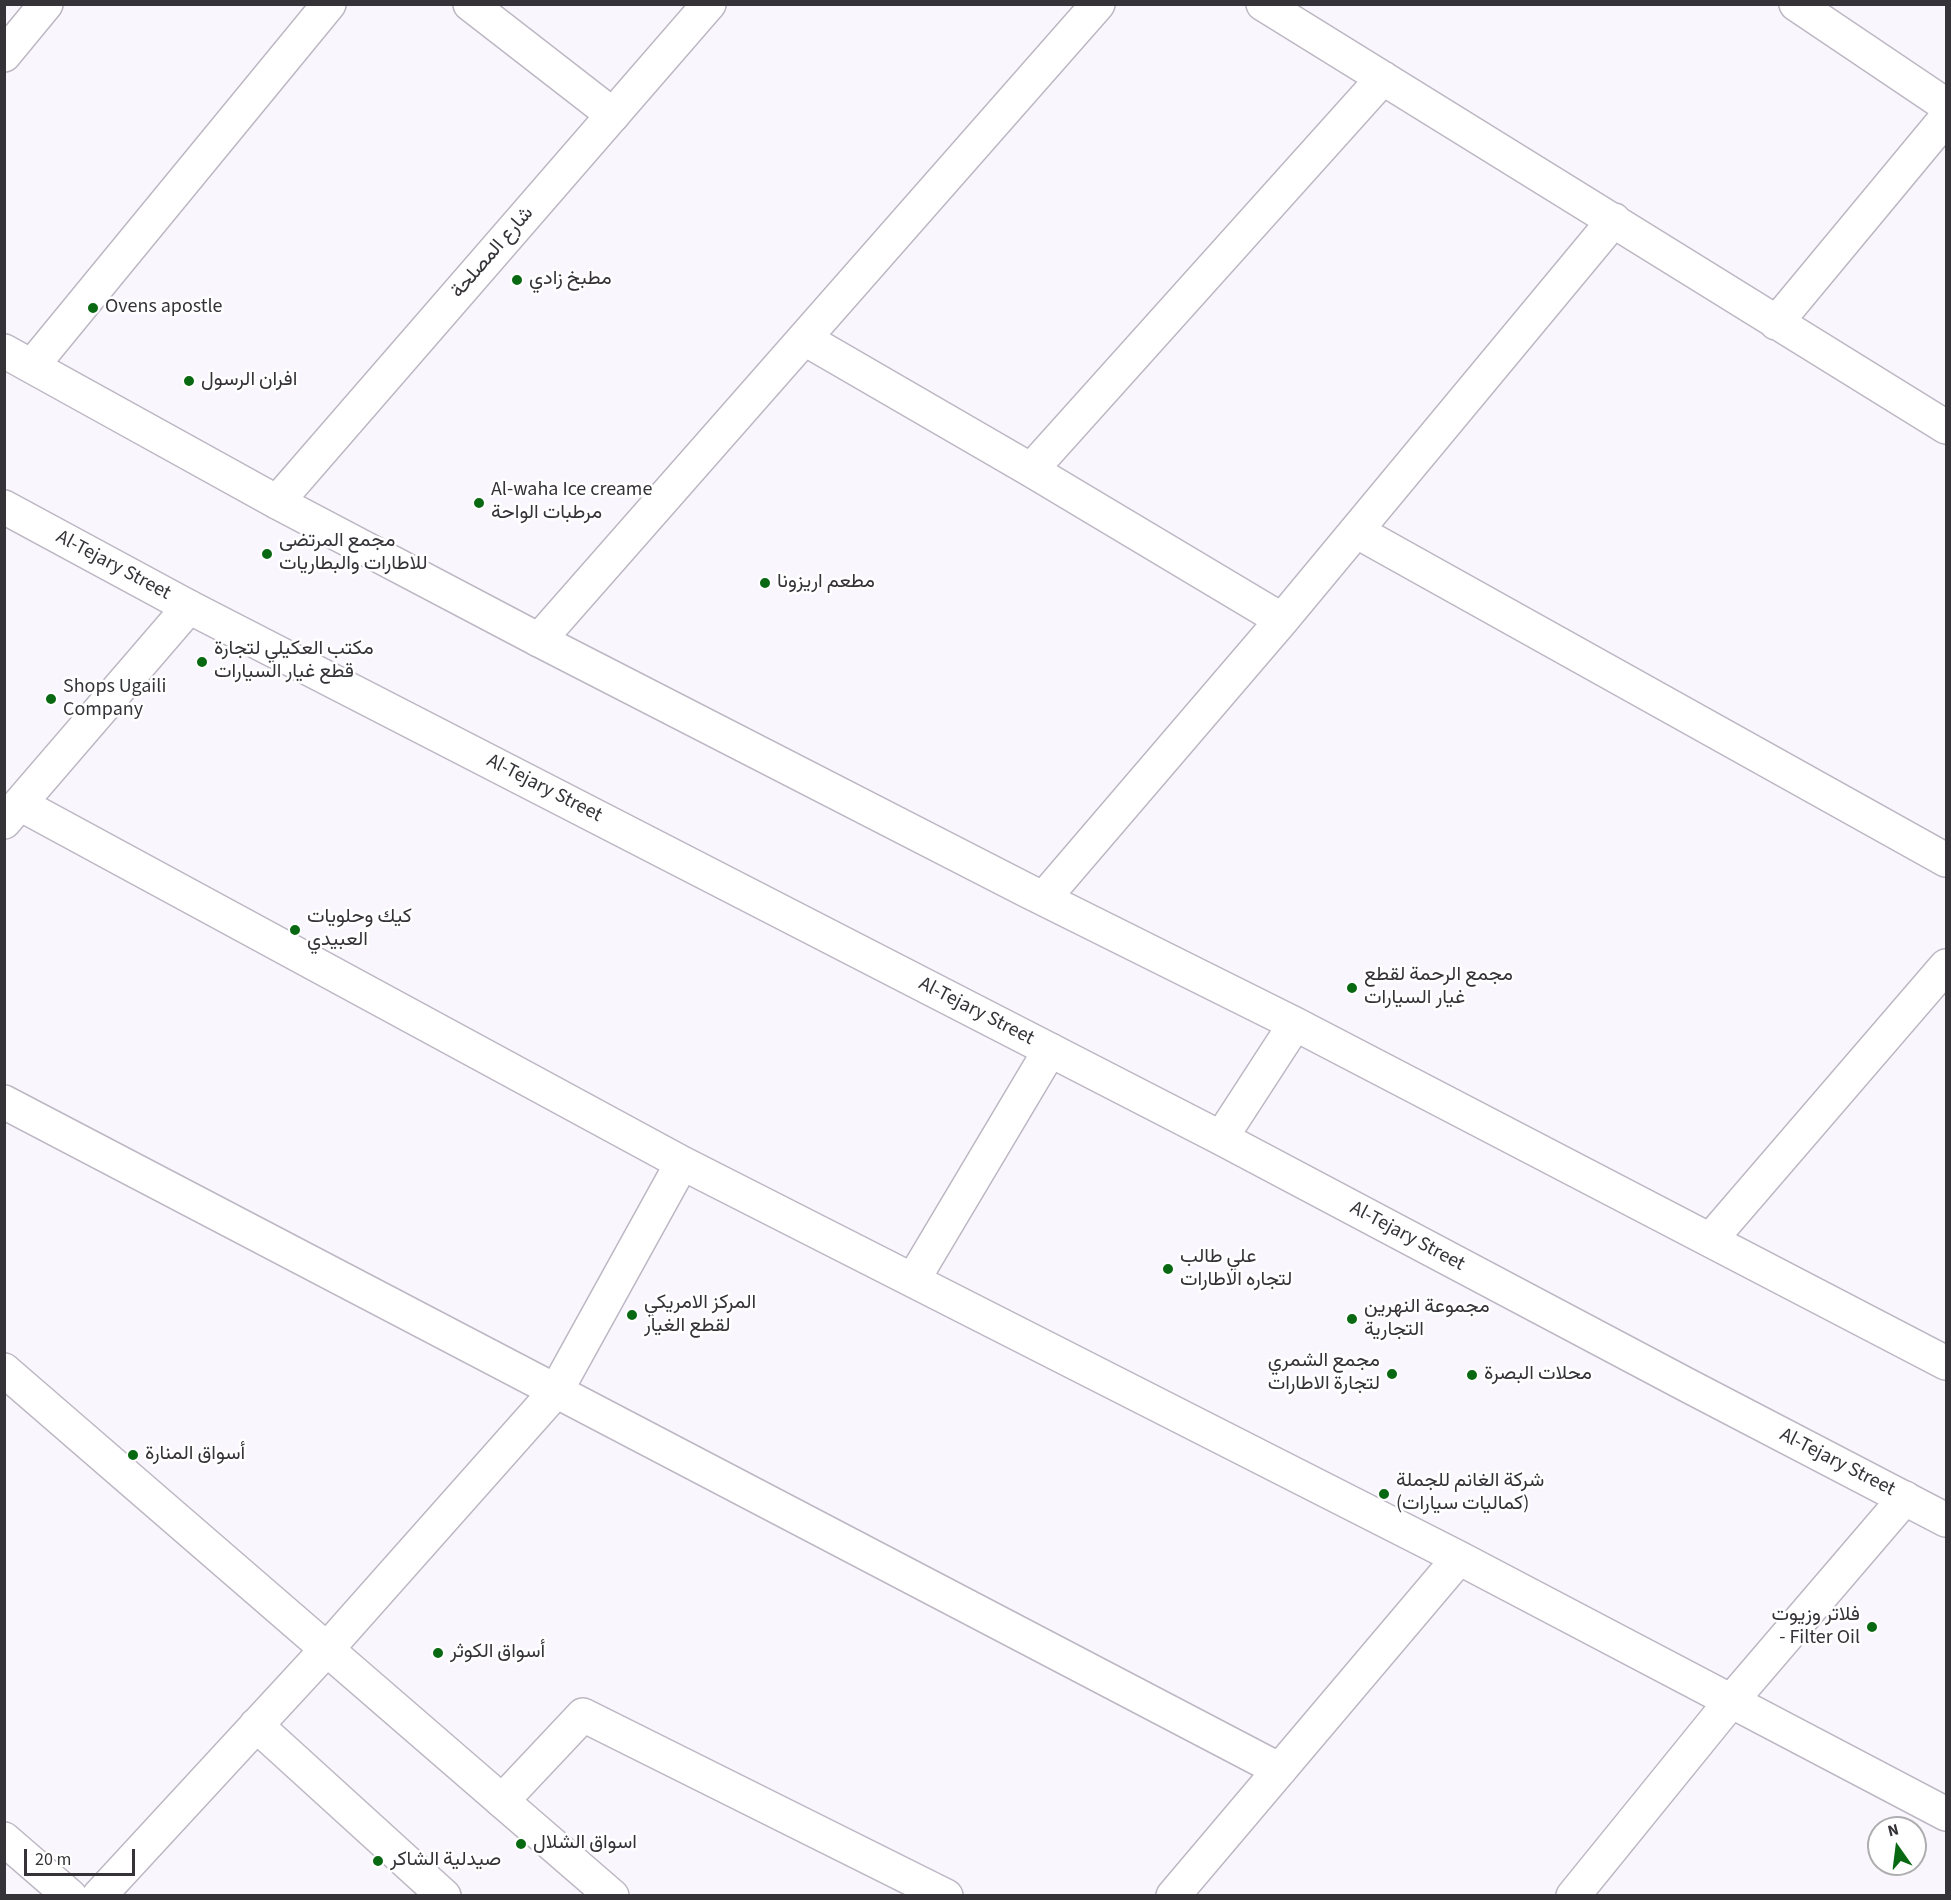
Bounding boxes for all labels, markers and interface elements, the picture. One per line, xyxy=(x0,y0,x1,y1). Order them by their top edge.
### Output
street label: شارع المصلحة xyxy=(447,202,539,304)
place label: مطبخ زادي xyxy=(529,268,612,292)
marker: مطبخ زادي xyxy=(510,273,524,287)
place label: Ovens apostle xyxy=(105,296,223,320)
marker: Ovens apostle xyxy=(86,301,100,315)
place label: افران الرسول xyxy=(201,369,297,393)
marker: افران الرسول xyxy=(182,374,196,388)
place label: Al-waha Ice creame مرطبات الواحة xyxy=(491,479,652,526)
marker: Al-waha Ice creame مرطبات الواحة xyxy=(472,496,486,510)
street label: Al-Tejary Street xyxy=(52,526,174,606)
place label: مجمع المرتضى للاطارات والبطاريات xyxy=(279,530,427,577)
marker: مجمع المرتضى للاطارات والبطاريات xyxy=(260,547,274,561)
place label: مطعم اريزونا xyxy=(777,571,875,595)
marker: مطعم اريزونا xyxy=(758,576,772,590)
place label: مكتب العكيلي لتجارة قطع غيار السيارات xyxy=(214,638,374,685)
marker: مكتب العكيلي لتجارة قطع غيار السيارات xyxy=(195,655,209,669)
place label: Shops Ugaili Company xyxy=(63,676,166,723)
marker: Shops Ugaili Company xyxy=(44,692,58,706)
street label: Al-Tejary Street xyxy=(482,750,606,828)
place label: كيك وحلويات العبيدي xyxy=(307,906,412,953)
marker: كيك وحلويات العبيدي xyxy=(288,923,302,937)
place label: مجمع الرحمة لقطع غيار السيارات xyxy=(1364,964,1513,1011)
street label: Al-Tejary Street xyxy=(914,973,1038,1051)
marker: مجمع الرحمة لقطع غيار السيارات xyxy=(1345,981,1359,995)
street label: Al-Tejary Street xyxy=(1346,1197,1468,1277)
place label: علي طالب لتجاره الاطارات xyxy=(1180,1246,1292,1293)
marker: علي طالب لتجاره الاطارات xyxy=(1161,1262,1175,1276)
place label: المركز الامريكي لقطع الغيار xyxy=(644,1292,756,1339)
place label: مجموعة النهرين التجارية xyxy=(1364,1296,1490,1343)
marker: المركز الامريكي لقطع الغيار xyxy=(625,1308,639,1322)
marker: مجموعة النهرين التجارية xyxy=(1345,1312,1359,1326)
place label: مجمع الشمري لتجارة الاطارات xyxy=(1268,1350,1380,1397)
place label: محلات البصرة xyxy=(1484,1363,1592,1387)
marker: مجمع الشمري لتجارة الاطارات xyxy=(1385,1367,1399,1381)
marker: محلات البصرة xyxy=(1465,1368,1479,1382)
street label: Al-Tejary Street xyxy=(1775,1424,1899,1502)
place label: أسواق المنارة xyxy=(145,1443,245,1467)
marker: أسواق المنارة xyxy=(126,1448,140,1462)
place label: شركة الغانم للجملة (كماليات سيارات) xyxy=(1396,1470,1544,1517)
marker: شركة الغانم للجملة (كماليات سيارات) xyxy=(1377,1487,1391,1501)
place label: فلاتر وزيوت - Filter Oil xyxy=(1772,1604,1860,1651)
marker: فلاتر وزيوت - Filter Oil xyxy=(1865,1620,1879,1634)
place label: أسواق الكوثر xyxy=(450,1641,545,1665)
marker: أسواق الكوثر xyxy=(431,1646,445,1660)
north arrow xyxy=(1867,1816,1927,1876)
text: N xyxy=(1885,1819,1901,1842)
place label: اسواق الشلال xyxy=(533,1832,637,1856)
scale bar xyxy=(27,1837,138,1875)
marker: اسواق الشلال xyxy=(514,1837,528,1851)
text: 20 m xyxy=(35,1847,71,1872)
place label: صيدلية الشاكر xyxy=(390,1849,501,1873)
marker: صيدلية الشاكر xyxy=(371,1854,385,1868)

